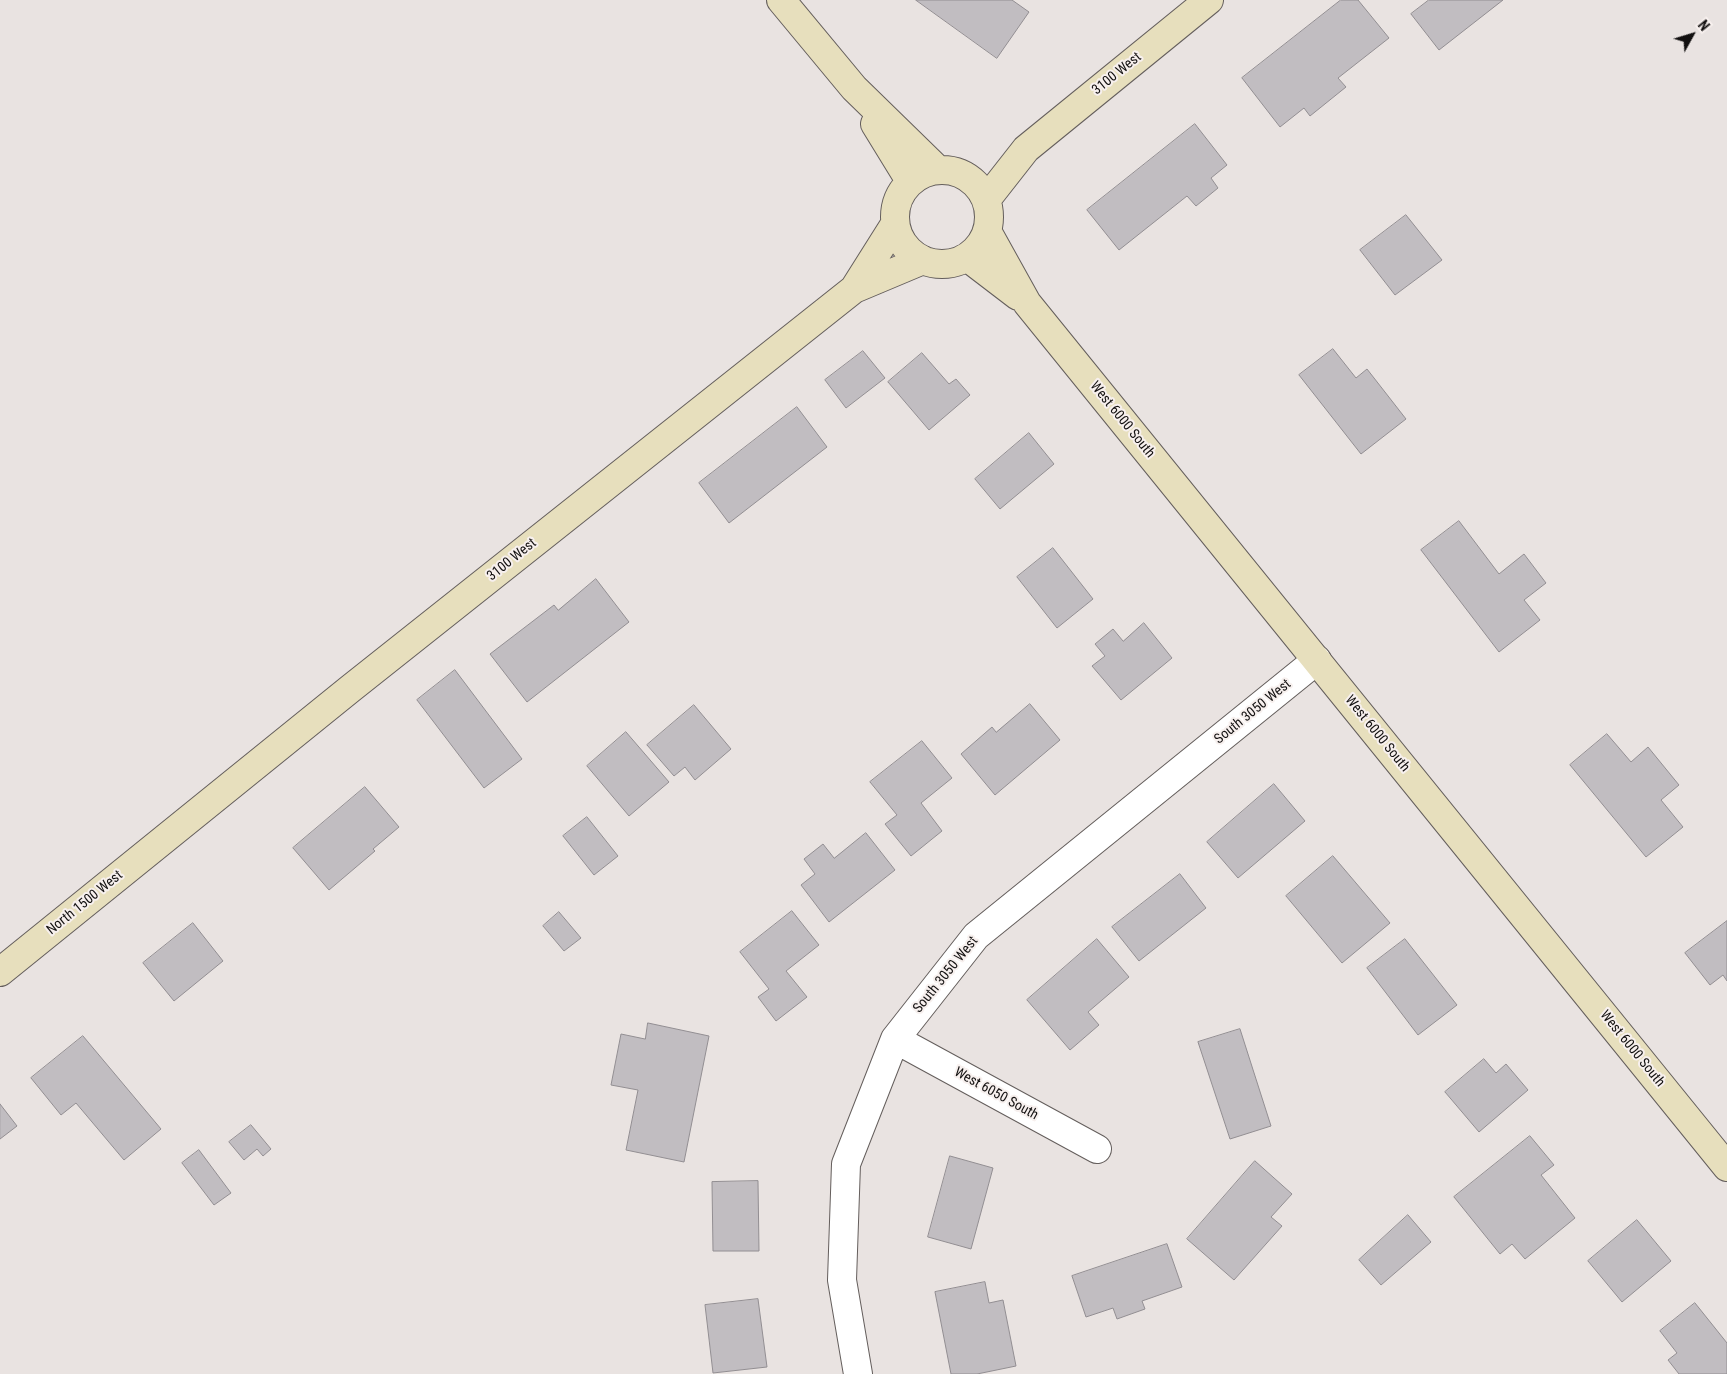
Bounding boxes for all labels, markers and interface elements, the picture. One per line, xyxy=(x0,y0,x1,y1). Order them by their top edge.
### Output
north arrow xyxy=(1667,10,1717,60)
text: N xyxy=(1695,17,1713,34)
street label: 3100 West xyxy=(1089,49,1145,99)
street label: West 6000 South xyxy=(1086,378,1158,462)
street label: 3100 West xyxy=(484,535,540,585)
street label: South 3050 West xyxy=(1211,676,1295,748)
street label: West 6000 South xyxy=(1341,692,1413,776)
street label: North 1500 West xyxy=(44,867,126,939)
street label: South 3050 West xyxy=(910,933,982,1017)
street label: West 6000 South xyxy=(1596,1007,1668,1091)
street label: West 6050 South xyxy=(951,1064,1041,1124)

